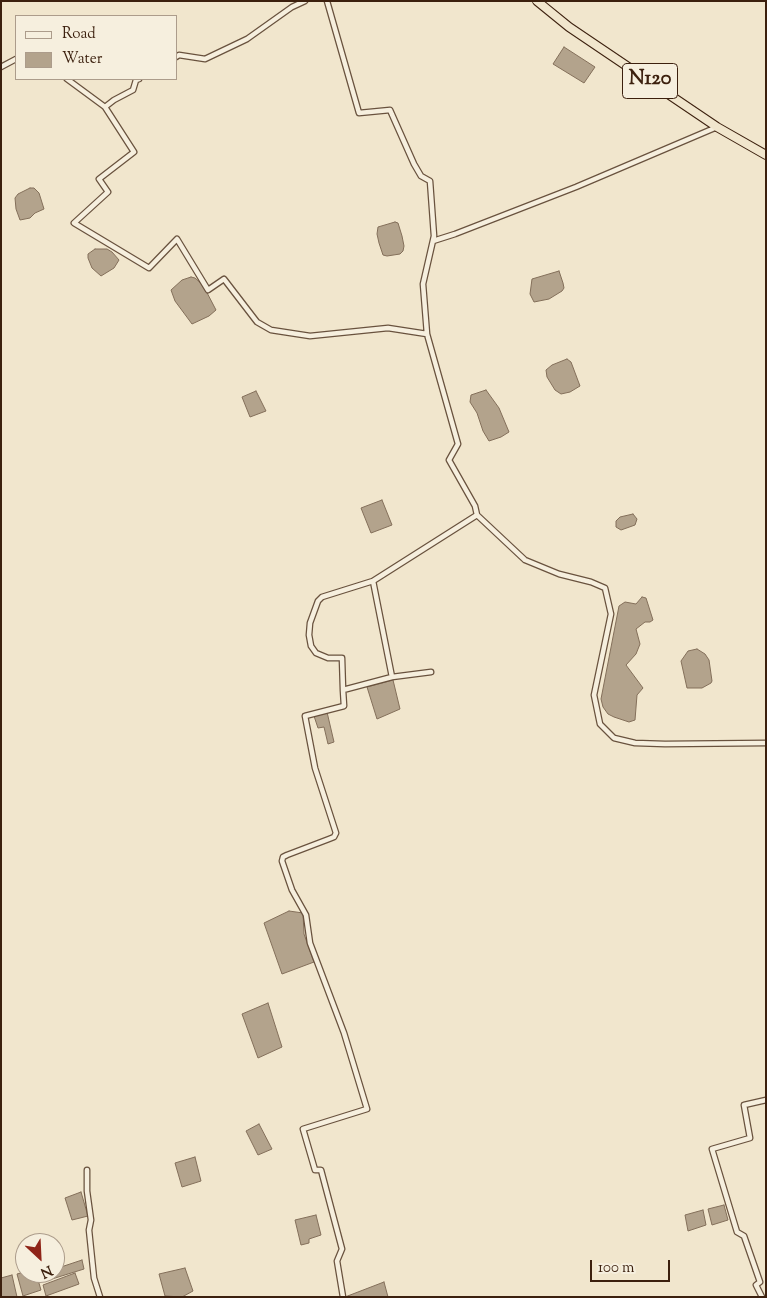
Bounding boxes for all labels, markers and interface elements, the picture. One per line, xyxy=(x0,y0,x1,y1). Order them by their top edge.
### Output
legend xyxy=(15,15,178,80)
text: Road xyxy=(62,24,96,45)
text: Water xyxy=(62,49,102,70)
road number: N120 xyxy=(622,64,678,98)
north arrow xyxy=(15,1233,65,1283)
scale bar xyxy=(592,1250,672,1282)
text: 100 m xyxy=(598,1258,634,1279)
text: N xyxy=(37,1259,55,1282)

